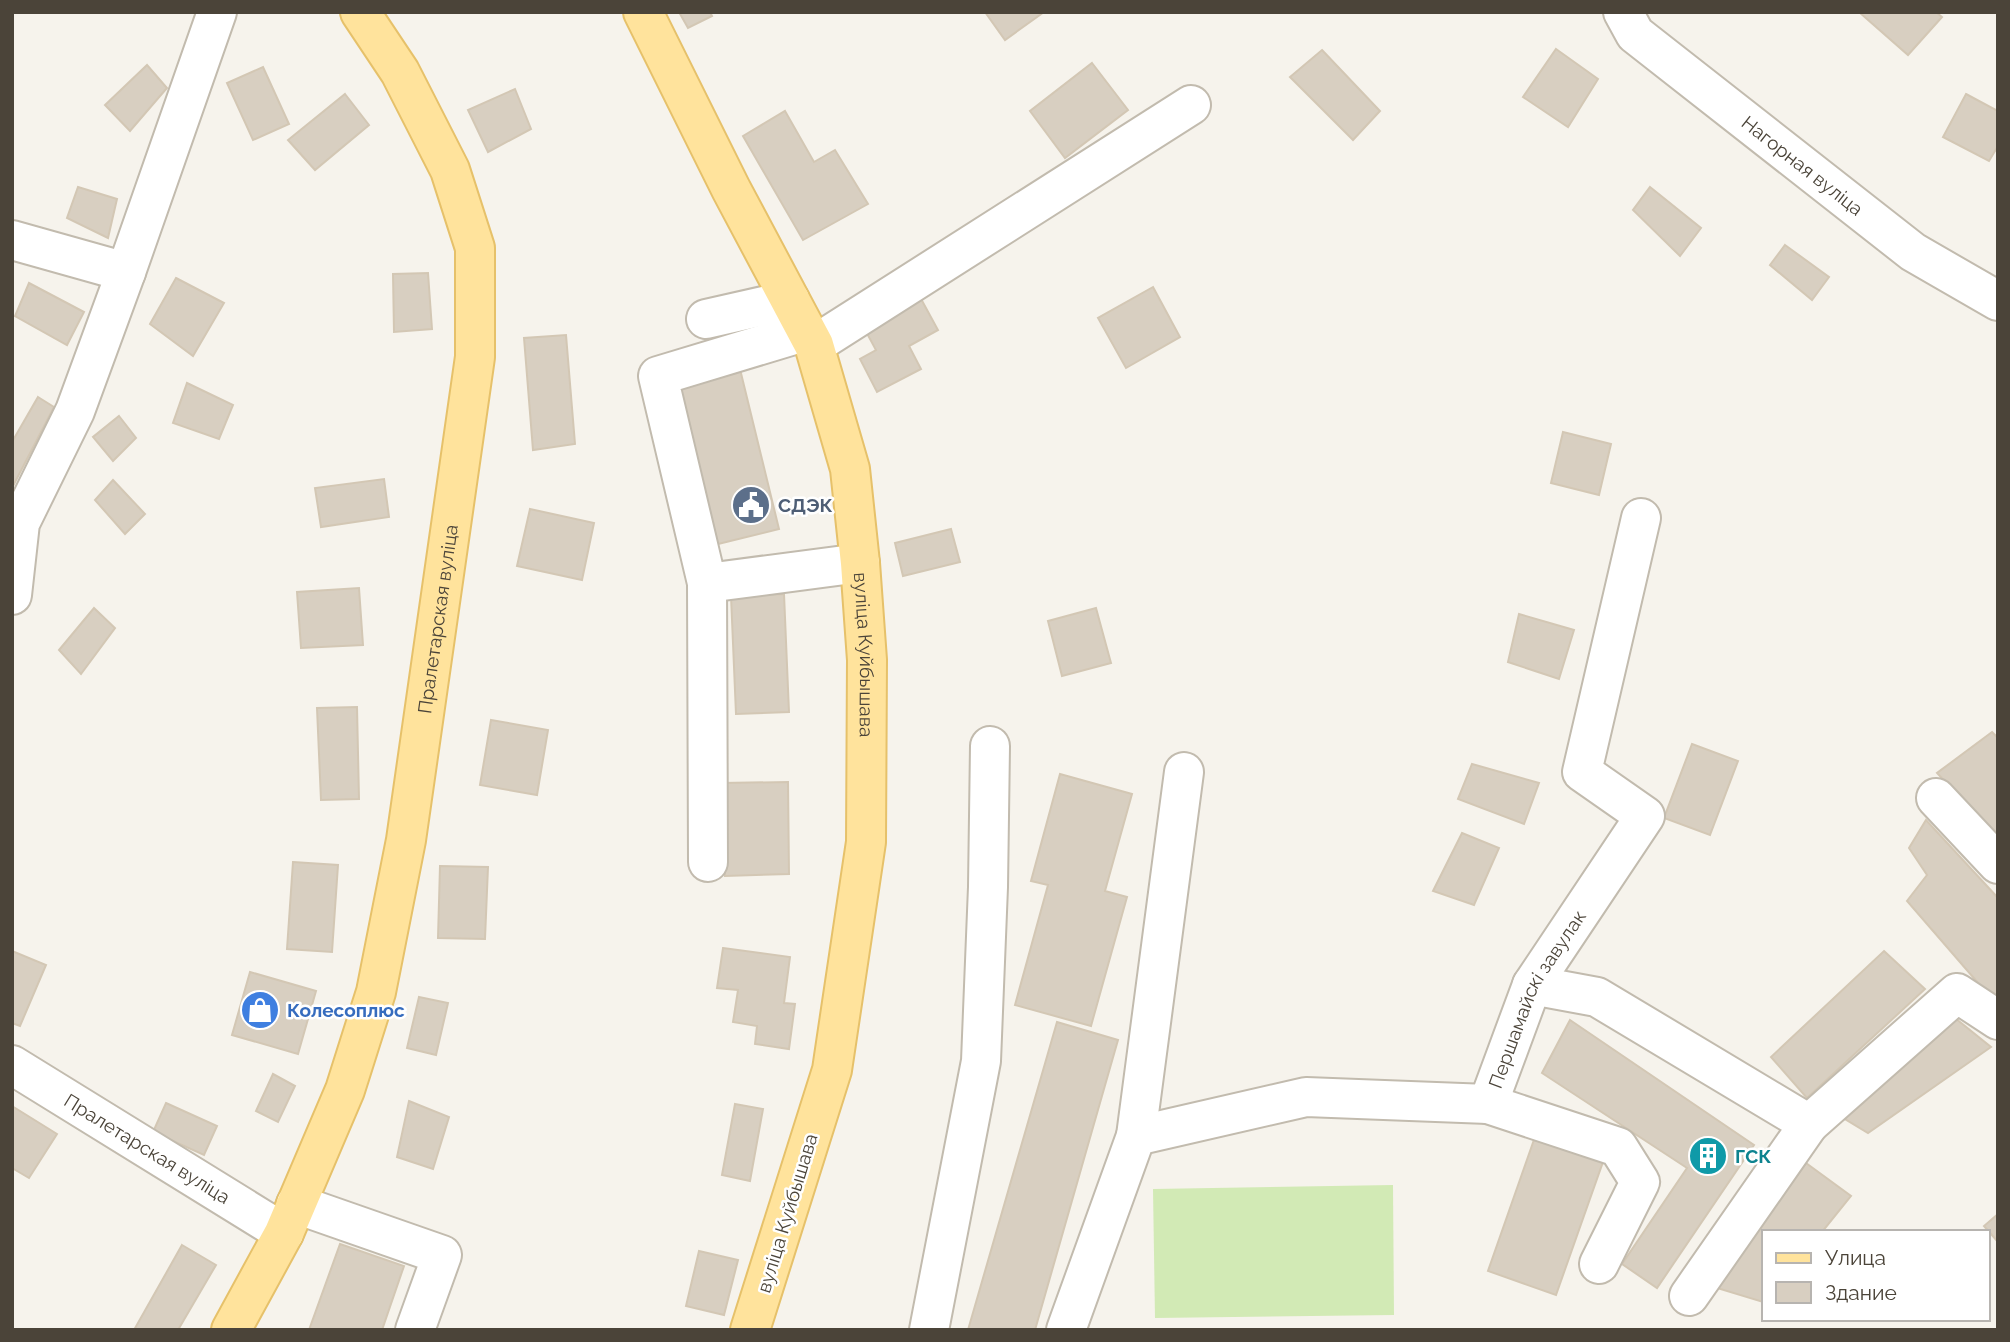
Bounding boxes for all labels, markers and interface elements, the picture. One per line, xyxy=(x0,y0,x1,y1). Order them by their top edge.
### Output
street label: Нагорная вуліца xyxy=(1738,111,1868,220)
public building icon: СДЭК xyxy=(730,484,772,526)
place label: СДЭК xyxy=(778,494,833,516)
street label: Пралетарская вуліца xyxy=(413,523,462,715)
street label: вуліца Куйбышава xyxy=(850,572,878,737)
street label: Першамайскі завулак xyxy=(1484,906,1590,1091)
shop icon: Колесоплюс xyxy=(239,989,281,1031)
place label: Колесоплюс xyxy=(287,999,405,1021)
street label: Пралетарская вуліца xyxy=(60,1089,234,1208)
street label: вуліца Куйбышава xyxy=(752,1131,822,1295)
building icon: ГСК xyxy=(1687,1135,1729,1177)
place label: ГСК xyxy=(1735,1145,1771,1167)
legend xyxy=(1762,1230,1989,1321)
text: Улица xyxy=(1825,1245,1886,1270)
text: Здание xyxy=(1825,1280,1897,1305)

